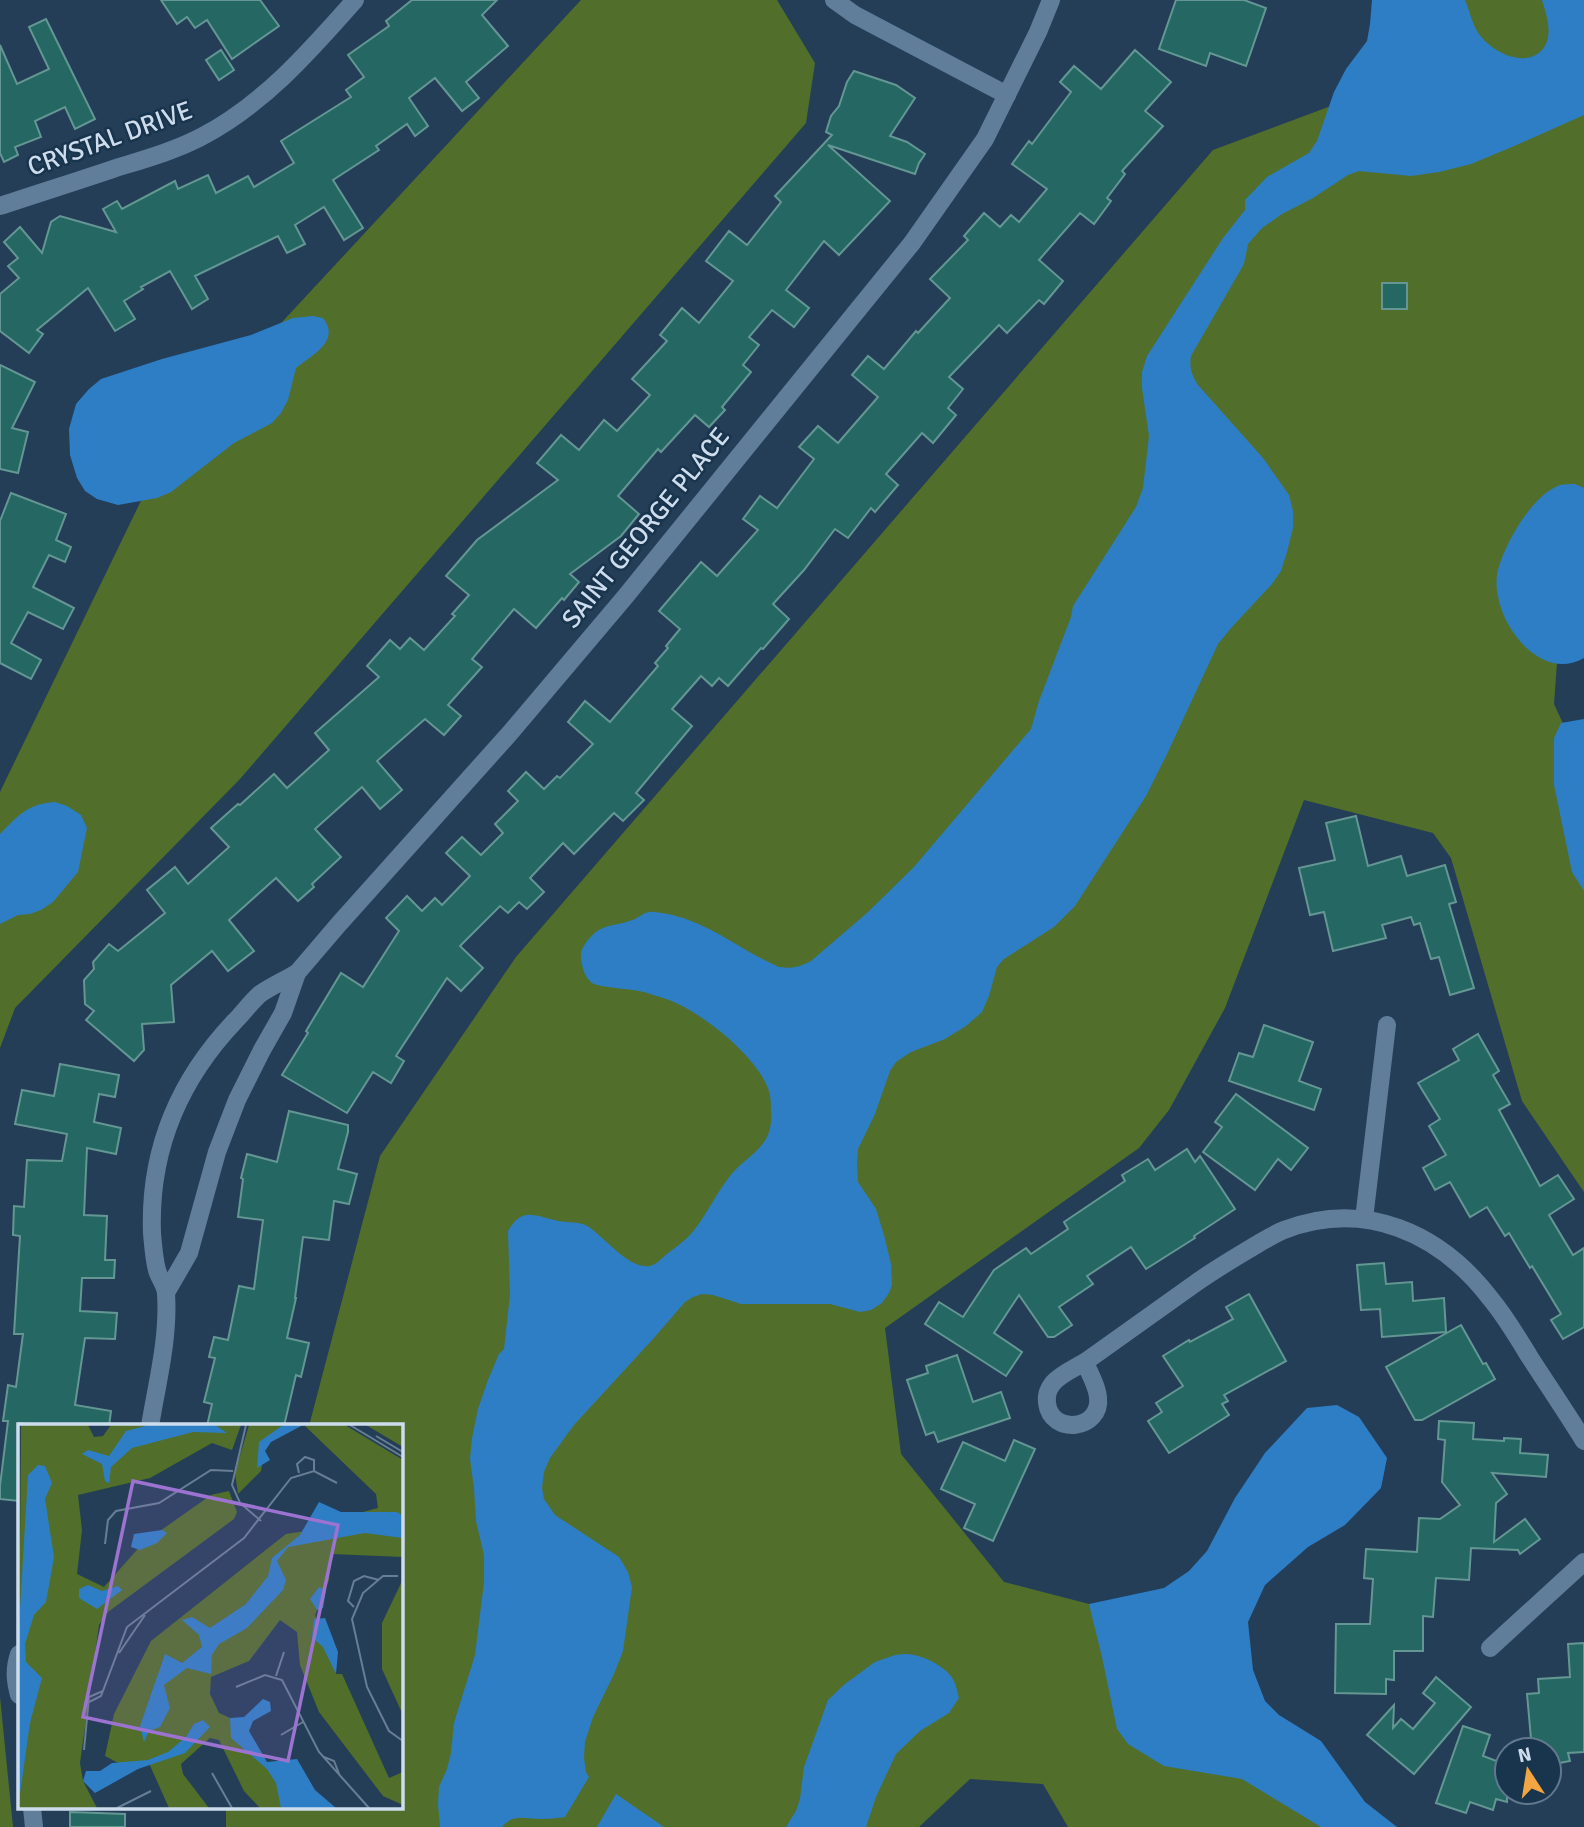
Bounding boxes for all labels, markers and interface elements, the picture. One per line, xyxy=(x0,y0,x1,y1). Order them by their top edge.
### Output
street label: CRYSTAL DRIVE xyxy=(23,94,197,184)
street label: SAINT GEORGE PLACE xyxy=(555,421,737,635)
inset map xyxy=(18,1424,402,1810)
north arrow xyxy=(1493,1736,1563,1806)
text: N xyxy=(1516,1742,1534,1768)

